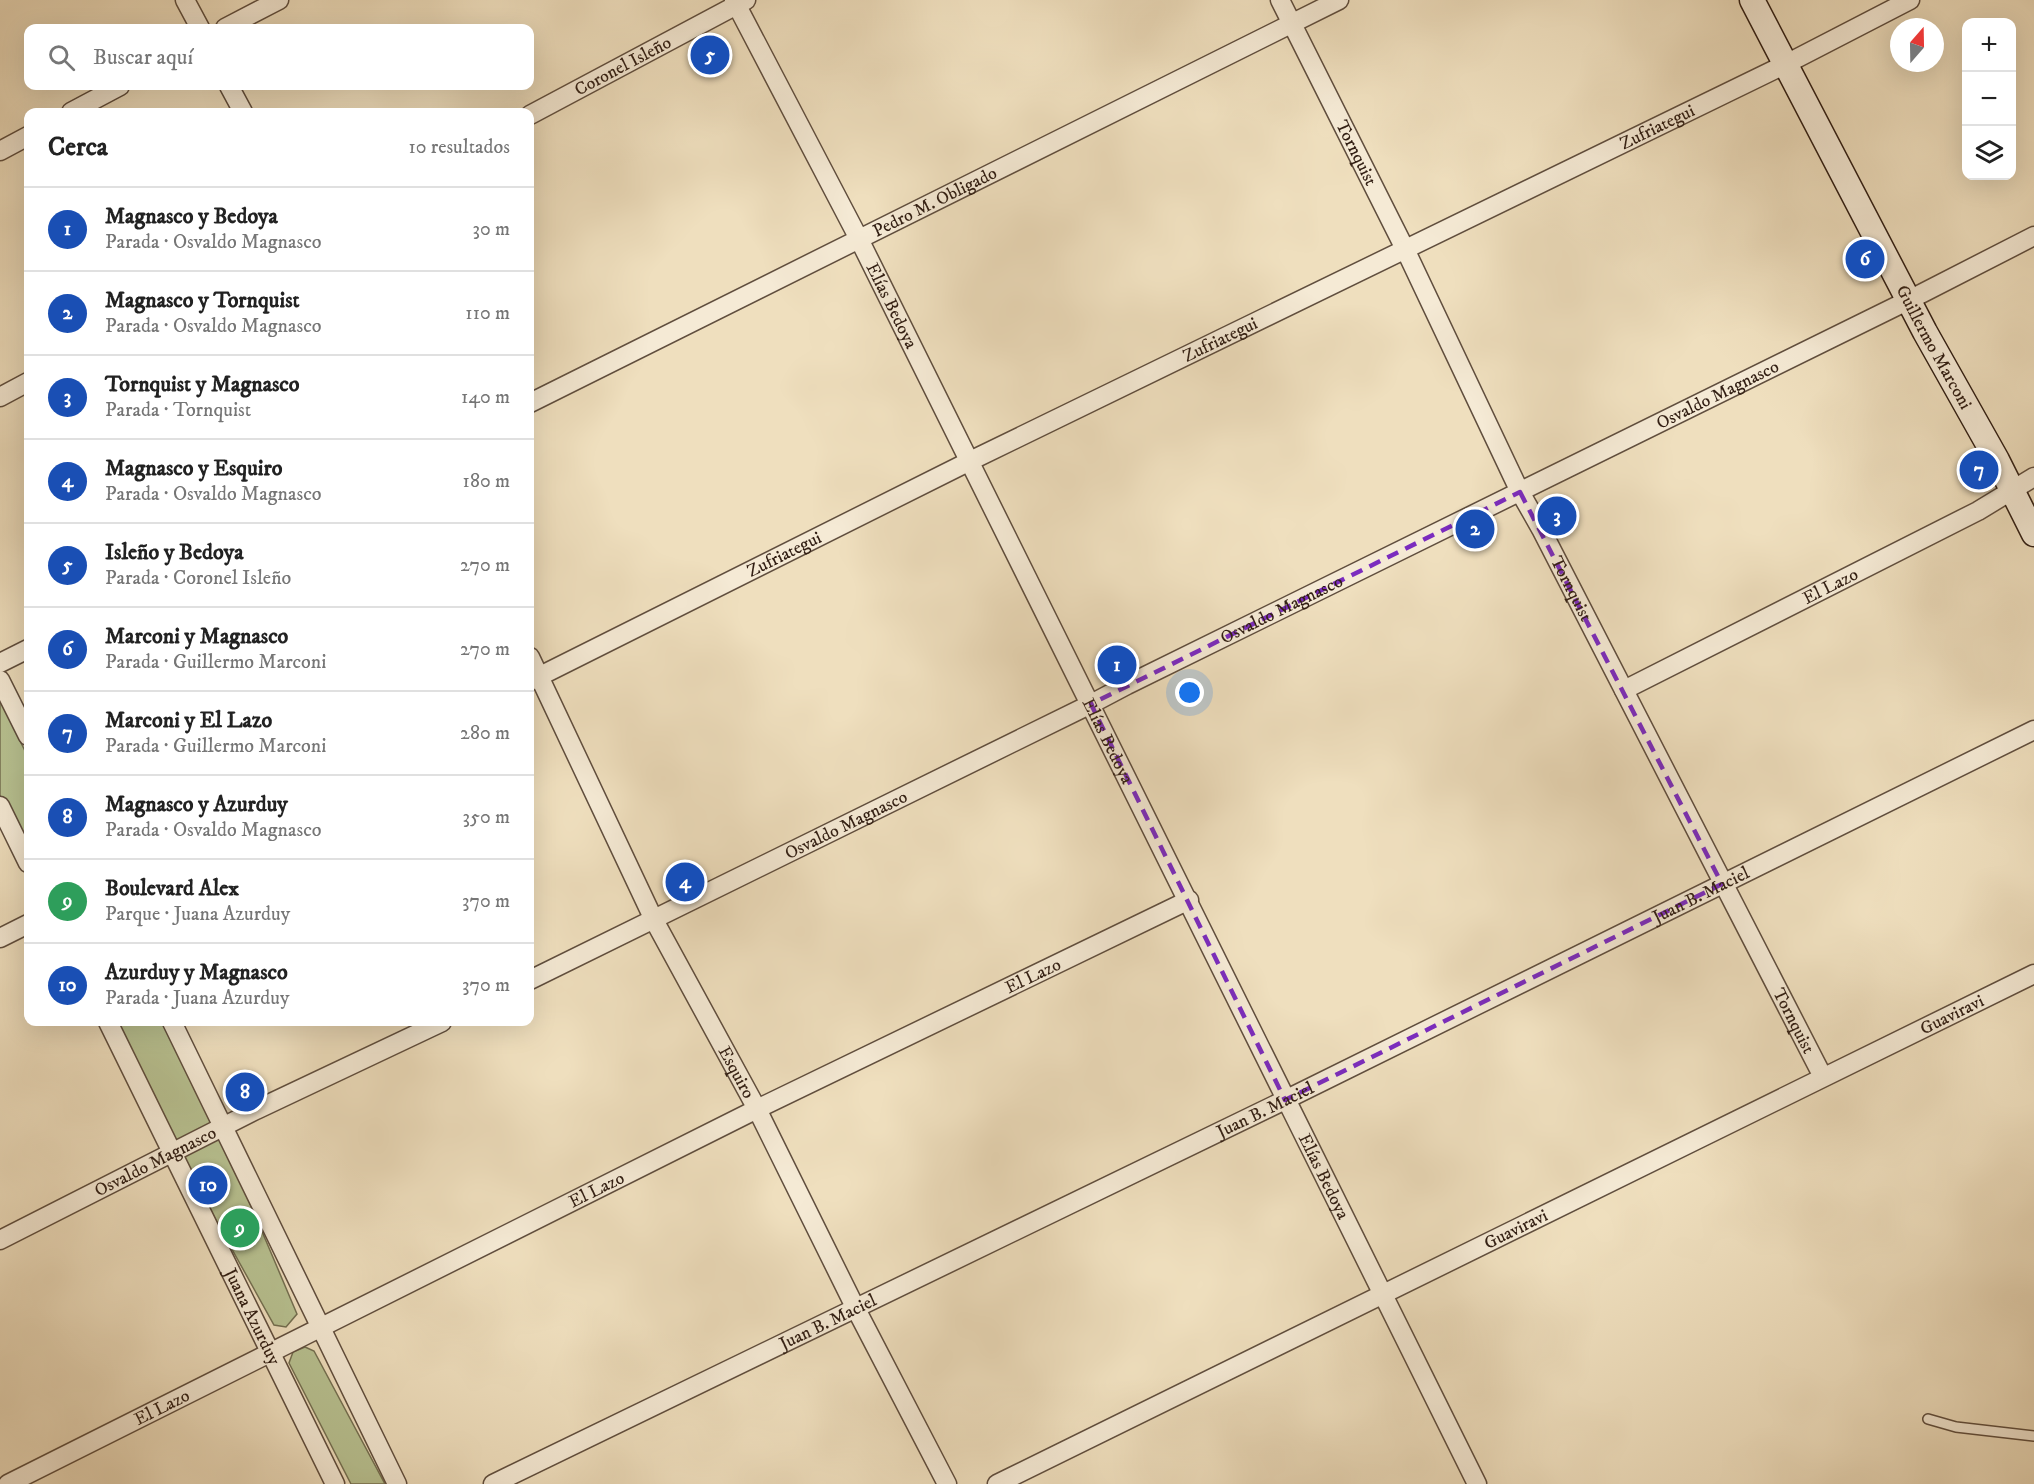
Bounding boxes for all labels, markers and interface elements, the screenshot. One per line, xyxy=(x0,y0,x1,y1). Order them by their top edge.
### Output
north arrow xyxy=(1890,18,1944,72)
map controls xyxy=(1962,18,2016,180)
button: + xyxy=(1962,18,2016,72)
search box xyxy=(24,24,534,90)
street label: Coronel Isleño xyxy=(571,32,676,101)
pin: 5 xyxy=(690,32,730,78)
icon: search xyxy=(45,41,78,74)
text: Buscar aquí xyxy=(93,44,193,71)
button: − xyxy=(1962,72,2016,126)
street label: Zufriategui xyxy=(1617,100,1698,155)
street label: Tornquist xyxy=(1330,117,1382,190)
button: layers xyxy=(1962,126,2016,180)
text: Cerca xyxy=(48,131,108,164)
text: 10 resultados xyxy=(408,135,510,160)
street label: Pedro M. Obligado xyxy=(869,162,1001,243)
text: Magnasco y Bedoya xyxy=(105,203,278,230)
text: 1 xyxy=(64,217,71,242)
text: 30 m xyxy=(472,217,510,242)
text: Parada · Osvaldo Magnasco xyxy=(105,230,322,255)
pin: 6 xyxy=(1846,236,1884,282)
street label: Elías Bedoya xyxy=(861,259,922,353)
street label: Guillermo Marconi xyxy=(1891,282,1976,414)
text: Magnasco y Tornquist xyxy=(105,287,300,314)
text: 2 xyxy=(63,301,72,326)
text: 110 m xyxy=(465,301,510,326)
street label: Zufriategui xyxy=(1180,313,1261,368)
text: Parada · Osvaldo Magnasco xyxy=(105,314,322,339)
street label: Osvaldo Magnasco xyxy=(1653,356,1783,435)
text: Tornquist y Magnasco xyxy=(105,371,300,398)
text: 3 xyxy=(64,385,71,410)
text: 140 m xyxy=(461,385,510,410)
text: Parada · Tornquist xyxy=(105,398,251,423)
pin: 7 xyxy=(1960,448,1998,492)
text: Magnasco y Esquiro xyxy=(105,455,282,482)
text: 4 xyxy=(62,469,73,494)
text: 180 m xyxy=(463,469,510,494)
text: Parada · Osvaldo Magnasco xyxy=(105,482,322,507)
pin: 3 xyxy=(1538,494,1576,538)
pin: 2 xyxy=(1456,506,1494,552)
street label: Zufriategui xyxy=(744,527,825,583)
text: Isleño y Bedoya xyxy=(105,539,244,566)
text: 5 xyxy=(63,553,72,578)
text: 270 m xyxy=(460,553,510,578)
street label: Tornquist xyxy=(1545,553,1597,626)
street label: El Lazo xyxy=(1799,563,1862,610)
text: Parada · Coronel Isleño xyxy=(105,566,291,591)
street label: Osvaldo Magnasco xyxy=(1217,570,1347,649)
text: Marconi y Magnasco xyxy=(105,623,288,650)
text: 6 xyxy=(62,637,73,662)
text: 270 m xyxy=(460,637,510,662)
pin: 1 xyxy=(1098,642,1136,688)
text: Parada · Guillermo Marconi xyxy=(105,650,326,675)
your location xyxy=(1175,678,1204,707)
street label: Elías Bedoya xyxy=(1077,695,1138,788)
text: Marconi y El Lazo xyxy=(105,707,272,734)
text: 7 xyxy=(62,721,73,746)
text: 280 m xyxy=(460,721,510,746)
text: Parada · Guillermo Marconi xyxy=(105,734,326,759)
street label: Osvaldo Magnasco xyxy=(781,786,911,865)
text: Magnasco y Azurduy xyxy=(105,791,288,818)
text: 8 xyxy=(62,805,73,830)
text: 350 m xyxy=(463,805,510,830)
text: Parada · Osvaldo Magnasco xyxy=(105,818,322,843)
pin: 4 xyxy=(666,860,704,904)
street label: Juan B. Maciel xyxy=(1647,862,1754,930)
text: Boulevard Alex xyxy=(105,875,239,902)
text: 9 xyxy=(63,889,72,914)
text: 370 m xyxy=(462,889,510,914)
text: Parque · Juana Azurduy xyxy=(105,902,290,927)
street label: El Lazo xyxy=(1002,954,1065,999)
text: Azurduy y Magnasco xyxy=(105,959,288,986)
text: 10 xyxy=(58,973,77,998)
text: 370 m xyxy=(462,973,510,998)
street label: Tornquist xyxy=(1767,985,1819,1058)
text: Parada · Juana Azurduy xyxy=(105,986,289,1011)
street label: Guaviravi xyxy=(1917,990,1988,1040)
street label: Esquiro xyxy=(713,1043,759,1103)
pin: 8 xyxy=(226,1070,264,1114)
street label: Juan B. Maciel xyxy=(1211,1077,1318,1144)
street label: Osvaldo Magnasco xyxy=(91,1122,220,1202)
street label: Elías Bedoya xyxy=(1293,1130,1354,1224)
pin: 10 xyxy=(188,1162,228,1208)
street label: El Lazo xyxy=(565,1167,628,1213)
street label: Guaviravi xyxy=(1481,1205,1552,1255)
pin: 9 xyxy=(220,1206,260,1250)
street label: Juana Azurduy xyxy=(218,1263,285,1369)
street label: Juan B. Maciel xyxy=(774,1289,881,1356)
street label: El Lazo xyxy=(131,1385,194,1431)

